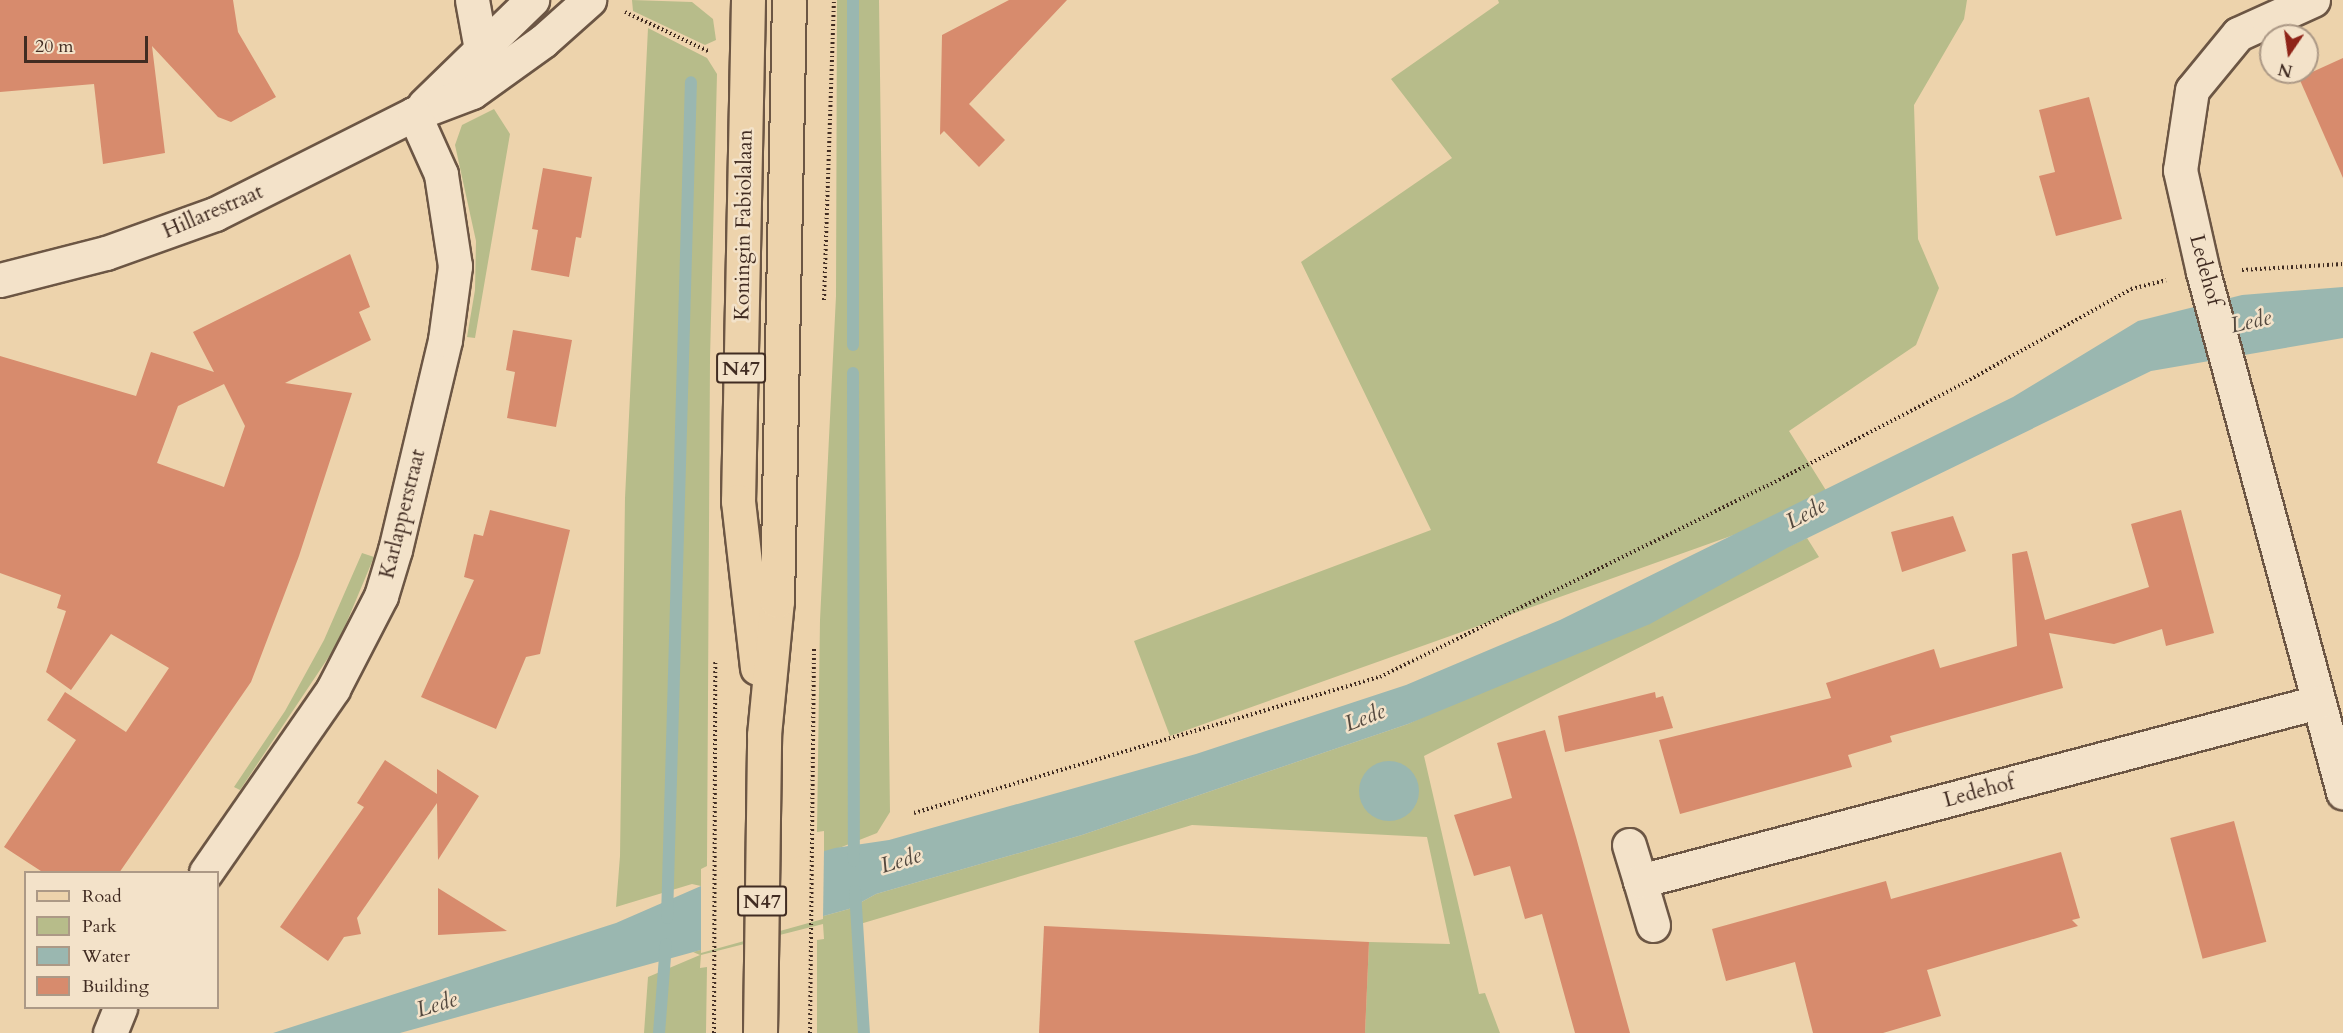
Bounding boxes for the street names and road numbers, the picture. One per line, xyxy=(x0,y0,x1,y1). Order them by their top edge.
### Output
street label: Koningin Fabiolalaan xyxy=(730,129,758,321)
street label: Hillarestraat xyxy=(159,180,267,244)
street label: Ledehof xyxy=(2183,232,2227,308)
road number: N47 xyxy=(716,351,766,385)
street label: Karlapperstraat xyxy=(375,447,431,581)
street label: Ledehof xyxy=(1941,770,2017,814)
road number: N47 xyxy=(736,884,788,918)

